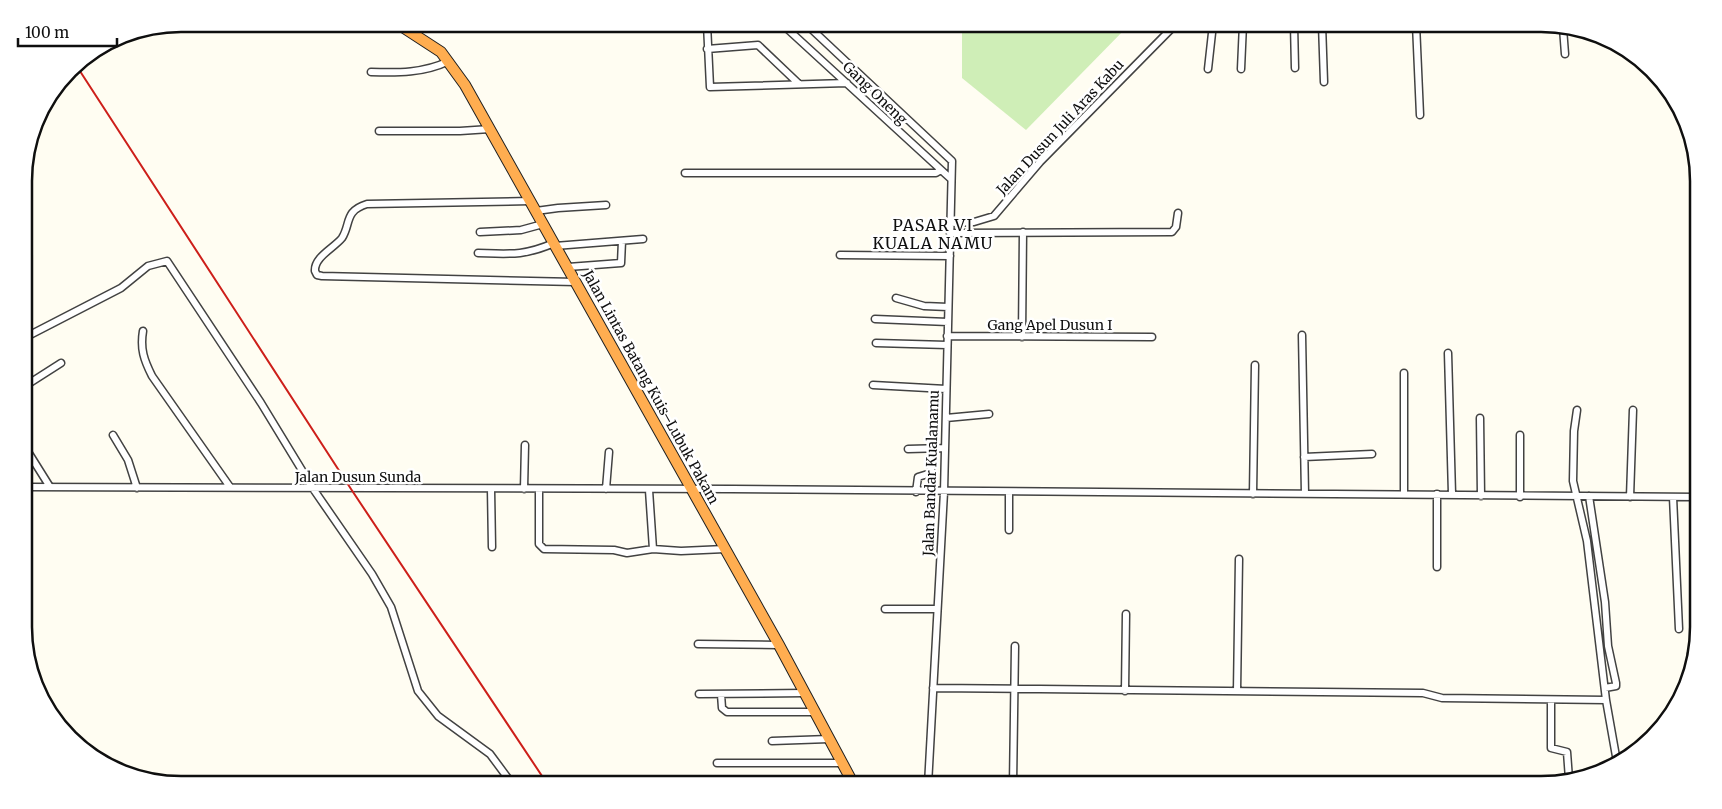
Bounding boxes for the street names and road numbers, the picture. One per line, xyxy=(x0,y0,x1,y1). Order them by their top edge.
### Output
street label: Jalan Dusun Juli Aras Kabu xyxy=(992,55,1128,199)
street label: Gang Oneng xyxy=(839,58,911,129)
street label: Jalan Lintas Batang Kuis–Lubuk Pakam xyxy=(578,266,723,507)
street label: Gang Apel Dusun I xyxy=(988,316,1112,334)
street label: Jalan Bandar Kualanamu xyxy=(919,390,943,557)
street label: Jalan Dusun Sunda xyxy=(294,468,422,486)

